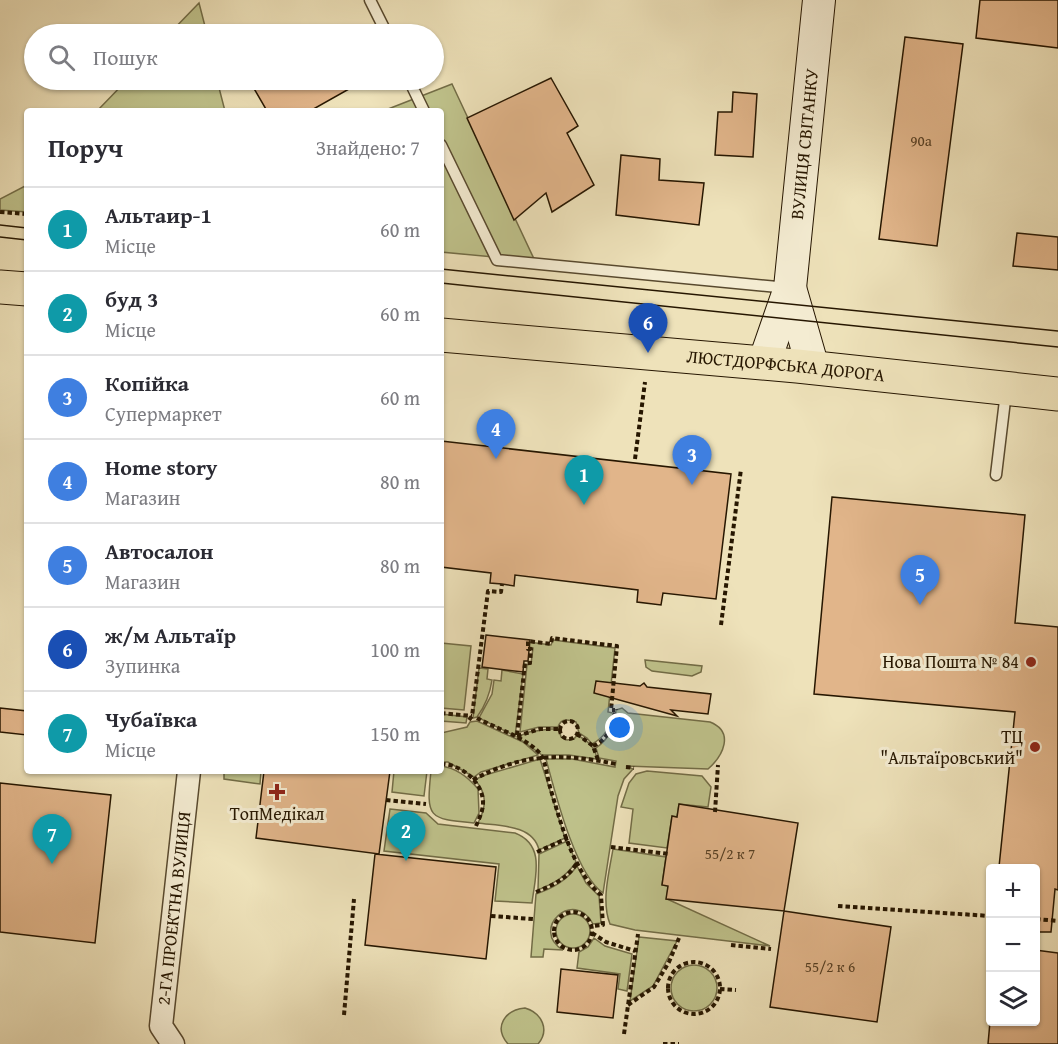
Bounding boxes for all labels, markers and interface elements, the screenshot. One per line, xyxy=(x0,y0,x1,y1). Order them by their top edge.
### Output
search box xyxy=(24,24,444,90)
icon: search xyxy=(45,41,78,74)
text: Пошук xyxy=(93,41,158,73)
street label: ВУЛИЦЯ СВІТАНКУ xyxy=(783,67,825,221)
text: Поруч xyxy=(48,128,123,167)
house number: 90а xyxy=(910,130,933,151)
text: Знайдено: 7 xyxy=(316,133,420,162)
text: Альтаир-1 xyxy=(105,199,212,231)
text: 1 xyxy=(62,215,73,244)
text: 60 m xyxy=(380,215,420,244)
text: Місце xyxy=(105,231,156,260)
text: буд 3 xyxy=(105,283,158,315)
text: 2 xyxy=(62,299,73,328)
text: 60 m xyxy=(380,299,420,328)
pin: 6 xyxy=(628,304,668,353)
text: Місце xyxy=(105,315,156,344)
street label: ЛЮСТДОРФСЬКА ДОРОГА xyxy=(685,342,886,388)
text: Копійка xyxy=(105,367,189,399)
text: 3 xyxy=(62,383,73,412)
text: 60 m xyxy=(380,383,420,412)
text: Супермаркет xyxy=(105,399,222,428)
pin: 4 xyxy=(476,410,516,459)
pin: 3 xyxy=(672,436,712,485)
text: Home story xyxy=(105,451,217,483)
pin: 1 xyxy=(564,456,604,505)
text: 4 xyxy=(62,467,73,496)
text: 80 m xyxy=(380,467,420,496)
text: Магазин xyxy=(105,483,180,512)
text: Автосалон xyxy=(105,535,214,567)
text: 5 xyxy=(62,551,73,580)
text: 80 m xyxy=(380,551,420,580)
pin: 5 xyxy=(900,556,940,605)
text: Магазин xyxy=(105,567,180,596)
text: ж/м Альтаїр xyxy=(105,619,236,651)
text: 6 xyxy=(62,635,73,664)
text: 100 m xyxy=(370,635,420,664)
place label: Нова Пошта № 84 xyxy=(883,648,1019,675)
text: Зупинка xyxy=(105,651,180,680)
marker: Нова Пошта № 84 xyxy=(1024,655,1038,669)
text: Чубаївка xyxy=(105,703,197,735)
your location xyxy=(605,713,634,742)
text: 7 xyxy=(62,719,73,748)
text: 150 m xyxy=(370,719,420,748)
place label: ТЦ "Альтаїровський" xyxy=(880,723,1023,771)
text: Місце xyxy=(105,735,156,764)
marker: ТЦ "Альтаїровський" xyxy=(1028,740,1042,754)
marker: ТопМедікал xyxy=(268,783,286,801)
place label: ТопМедікал xyxy=(230,800,324,827)
street label: 2-ГА ПРОЕКТНА ВУЛИЦЯ xyxy=(149,810,198,1007)
pin: 2 xyxy=(386,812,426,861)
pin: 7 xyxy=(32,814,72,864)
house number: 55/2 к 7 xyxy=(705,843,755,864)
map controls xyxy=(986,864,1040,1026)
button: + xyxy=(986,864,1040,918)
button: − xyxy=(986,918,1040,972)
house number: 55/2 к 6 xyxy=(805,956,855,977)
button: layers xyxy=(986,972,1040,1026)

